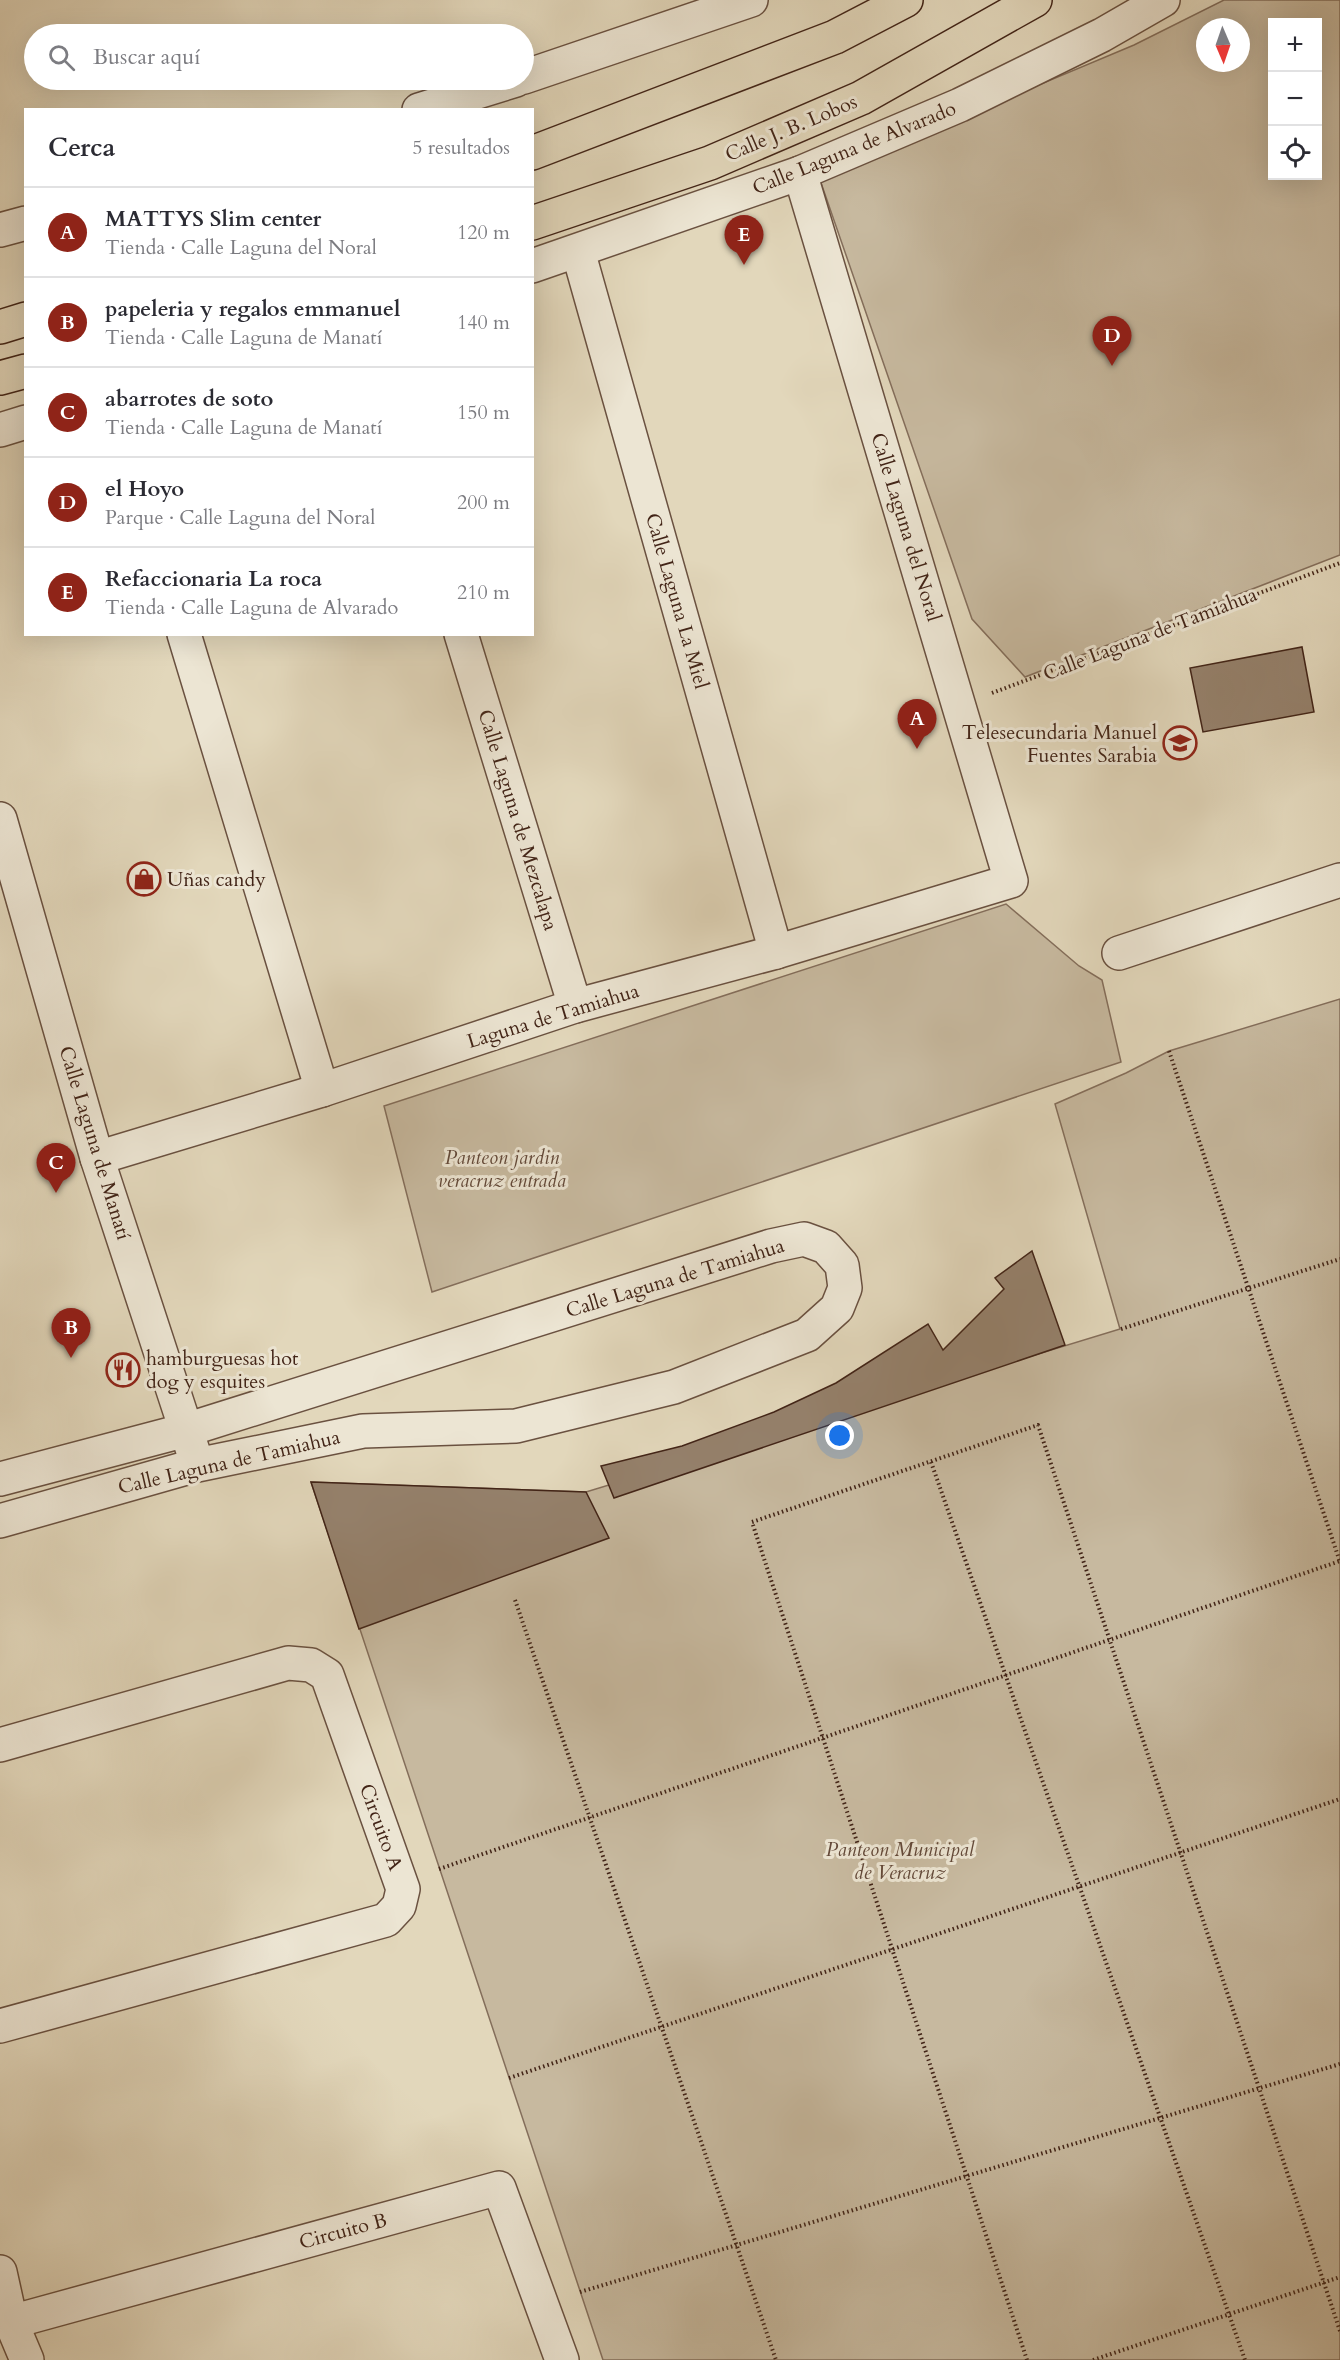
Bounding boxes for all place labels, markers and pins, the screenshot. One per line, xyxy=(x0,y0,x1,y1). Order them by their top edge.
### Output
pin: E xyxy=(724,216,764,265)
pin: D xyxy=(1092,316,1132,366)
pin: A xyxy=(898,700,936,749)
place label: Telesecundaria Manuel Fuentes Sarabia xyxy=(962,719,1157,769)
school or university icon: Telesecundaria Manuel Fuentes Sarabia xyxy=(1162,725,1198,761)
shop icon: Uñas candy xyxy=(126,861,162,897)
place label: Uñas candy xyxy=(167,866,266,893)
pin: C xyxy=(36,1144,76,1193)
pin: B xyxy=(52,1308,90,1358)
place label: hamburguesas hot dog y esquites xyxy=(146,1345,299,1395)
restaurant icon: hamburguesas hot dog y esquites xyxy=(105,1352,141,1388)

